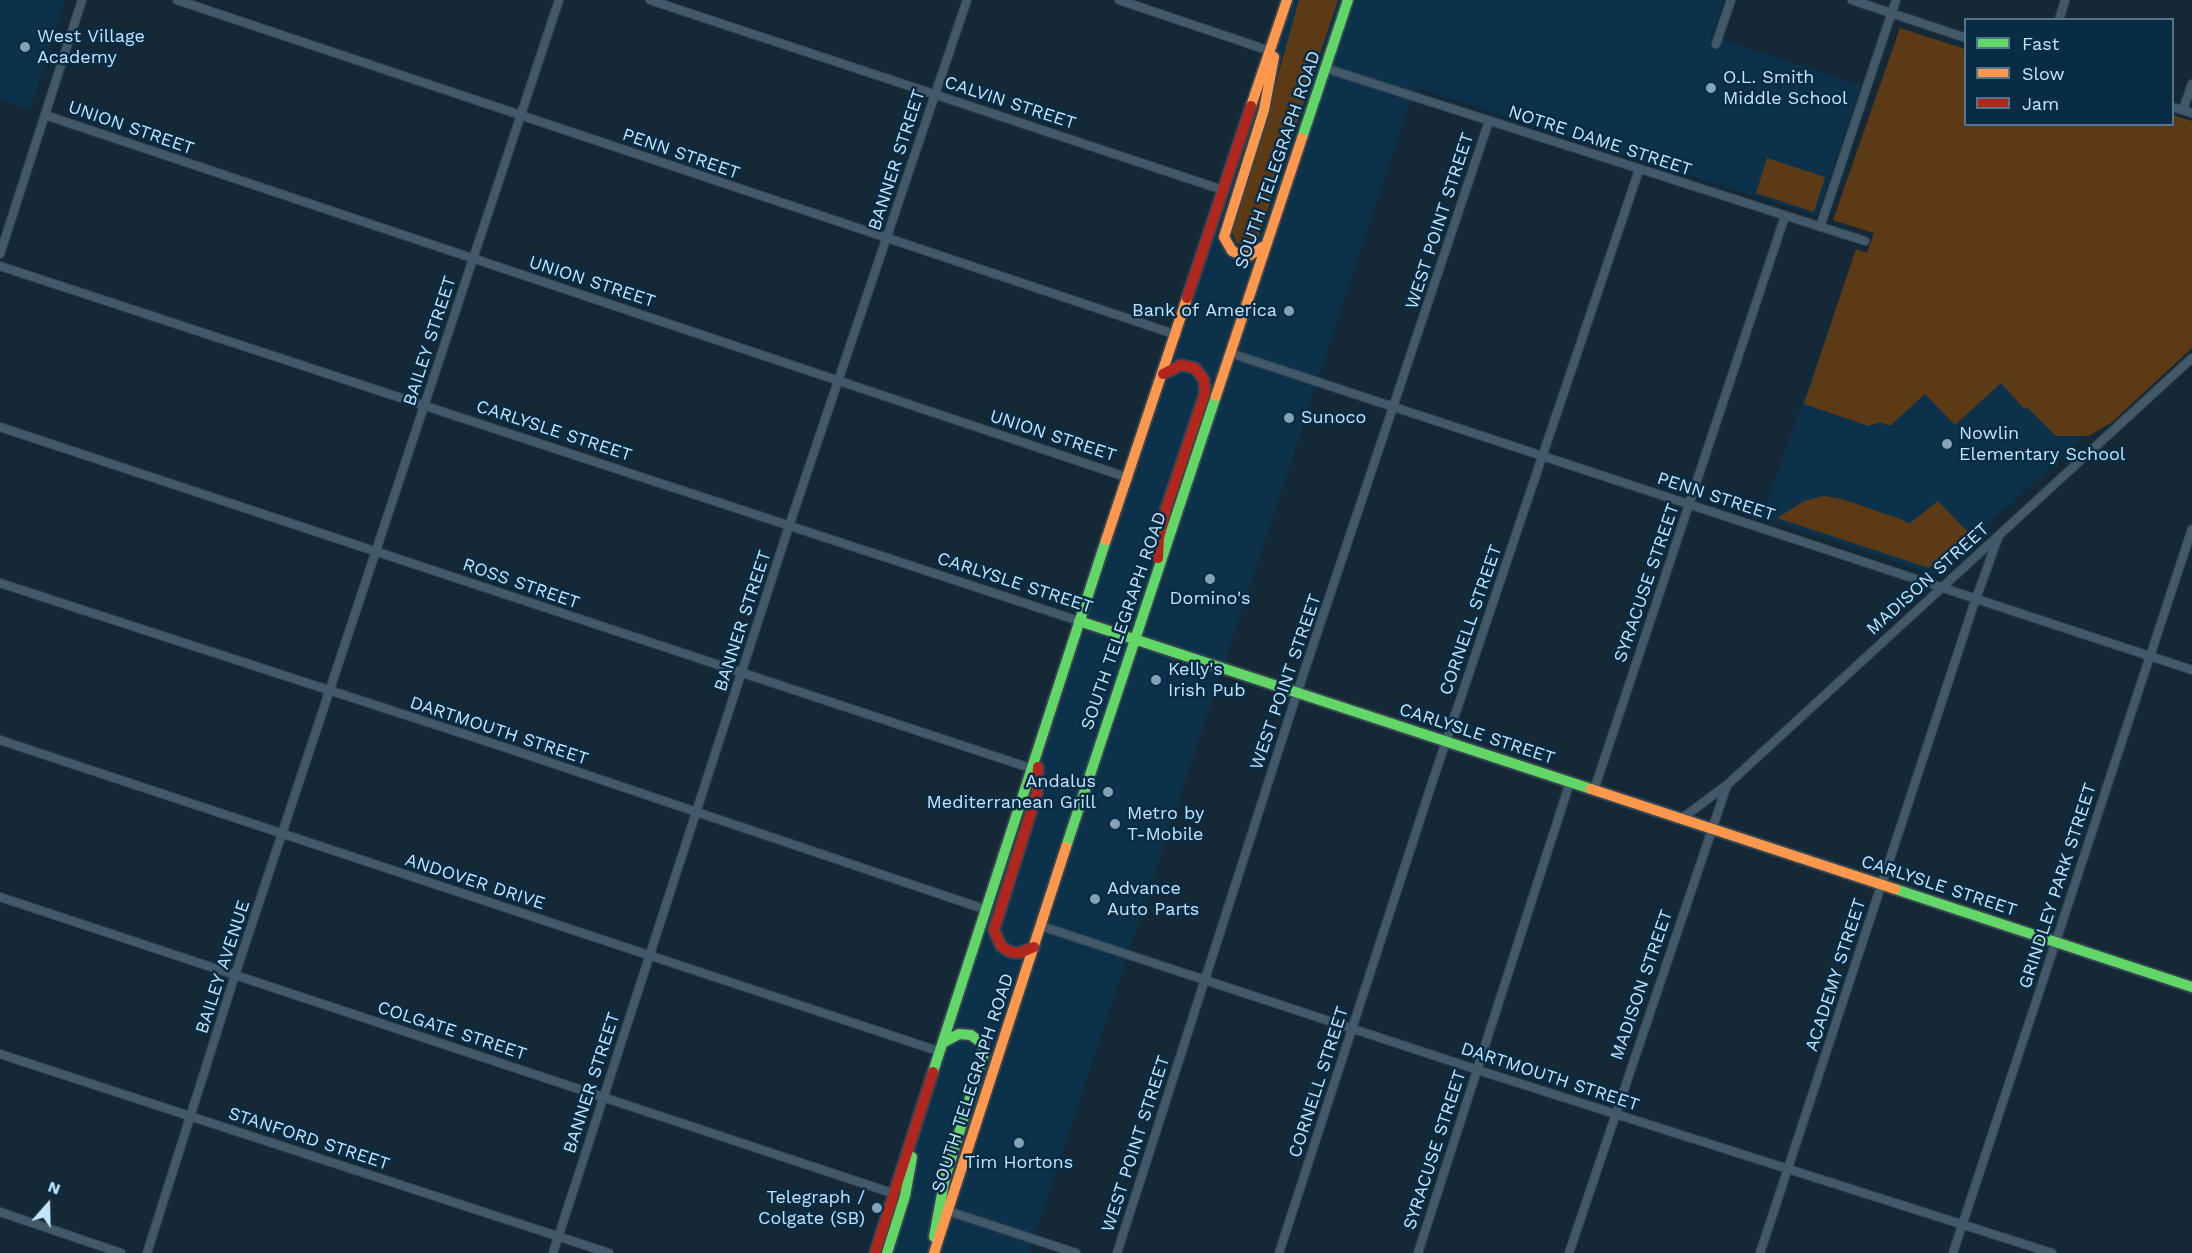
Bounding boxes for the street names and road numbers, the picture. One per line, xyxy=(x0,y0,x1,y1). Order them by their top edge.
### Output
street label: SOUTH TELEGRAPH ROAD xyxy=(1230,48,1326,272)
street label: CALVIN STREET xyxy=(941,72,1079,134)
street label: BANNER STREET xyxy=(864,87,930,233)
street label: UNION STREET xyxy=(65,96,197,160)
street label: NOTRE DAME STREET xyxy=(1505,101,1695,181)
street label: PENN STREET xyxy=(619,124,743,184)
street label: WEST POINT STREET xyxy=(1401,130,1479,312)
street label: UNION STREET xyxy=(526,251,658,313)
street label: BAILEY STREET xyxy=(399,273,461,409)
street label: CARLYSLE STREET xyxy=(473,396,635,466)
street label: UNION STREET xyxy=(987,405,1119,467)
street label: PENN STREET xyxy=(1654,468,1778,526)
street label: SYRACUSE STREET xyxy=(1610,501,1684,665)
street label: SOUTH TELEGRAPH ROAD xyxy=(1076,509,1172,733)
street label: MADISON STREET xyxy=(1862,518,1994,640)
street label: CORNELL STREET xyxy=(1435,542,1507,698)
street label: BANNER STREET xyxy=(710,548,776,694)
street label: CARLYSLE STREET xyxy=(934,548,1096,618)
street label: ROSS STREET xyxy=(460,554,582,614)
street label: WEST POINT STREET xyxy=(1246,591,1326,773)
street label: DARTMOUTH STREET xyxy=(407,692,591,770)
street label: CARLYSLE STREET xyxy=(1396,699,1558,769)
street label: GRINDLEY PARK STREET xyxy=(2015,781,2101,991)
street label: ANDOVER DRIVE xyxy=(402,849,548,915)
street label: CARLYSLE STREET xyxy=(1858,851,2020,921)
street label: ACADEMY STREET xyxy=(1801,896,1871,1054)
street label: BAILEY AVENUE xyxy=(191,898,255,1036)
street label: MADISON STREET xyxy=(1606,907,1678,1063)
street label: SOUTH TELEGRAPH ROAD xyxy=(927,971,1019,1195)
street label: COLGATE STREET xyxy=(375,997,529,1065)
street label: CORNELL STREET xyxy=(1284,1004,1354,1160)
street label: BANNER STREET xyxy=(559,1010,625,1156)
street label: DARTMOUTH STREET xyxy=(1458,1038,1642,1116)
street label: WEST POINT STREET xyxy=(1097,1053,1175,1235)
street label: SYRACUSE STREET xyxy=(1399,1067,1471,1233)
street label: STANFORD STREET xyxy=(226,1103,392,1175)

